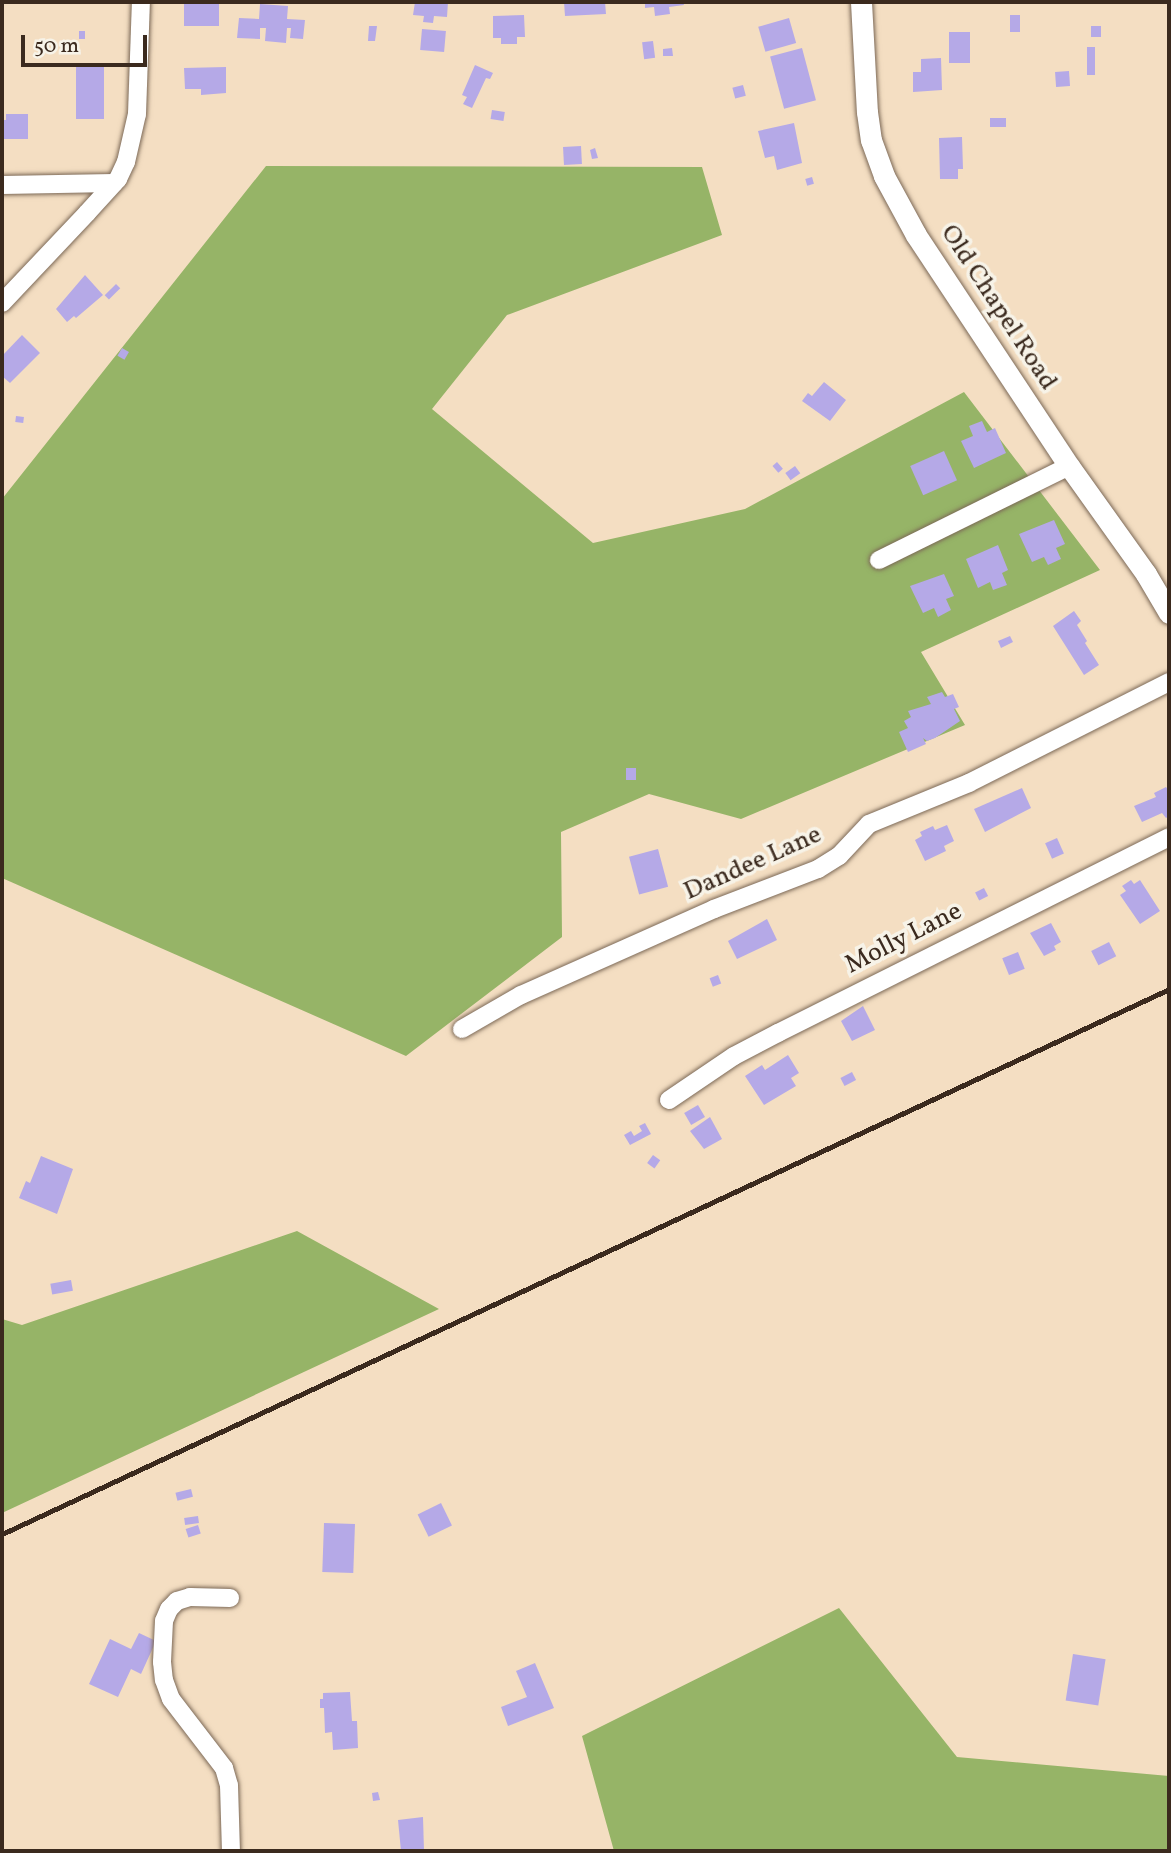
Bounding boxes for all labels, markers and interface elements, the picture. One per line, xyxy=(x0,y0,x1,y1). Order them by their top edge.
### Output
scale bar xyxy=(24,21,150,65)
text: 50 m xyxy=(34,32,79,61)
street label: Old Chapel Road xyxy=(933,219,1063,397)
street label: Dandee Lane xyxy=(679,820,827,908)
street label: Molly Lane xyxy=(840,896,968,982)

